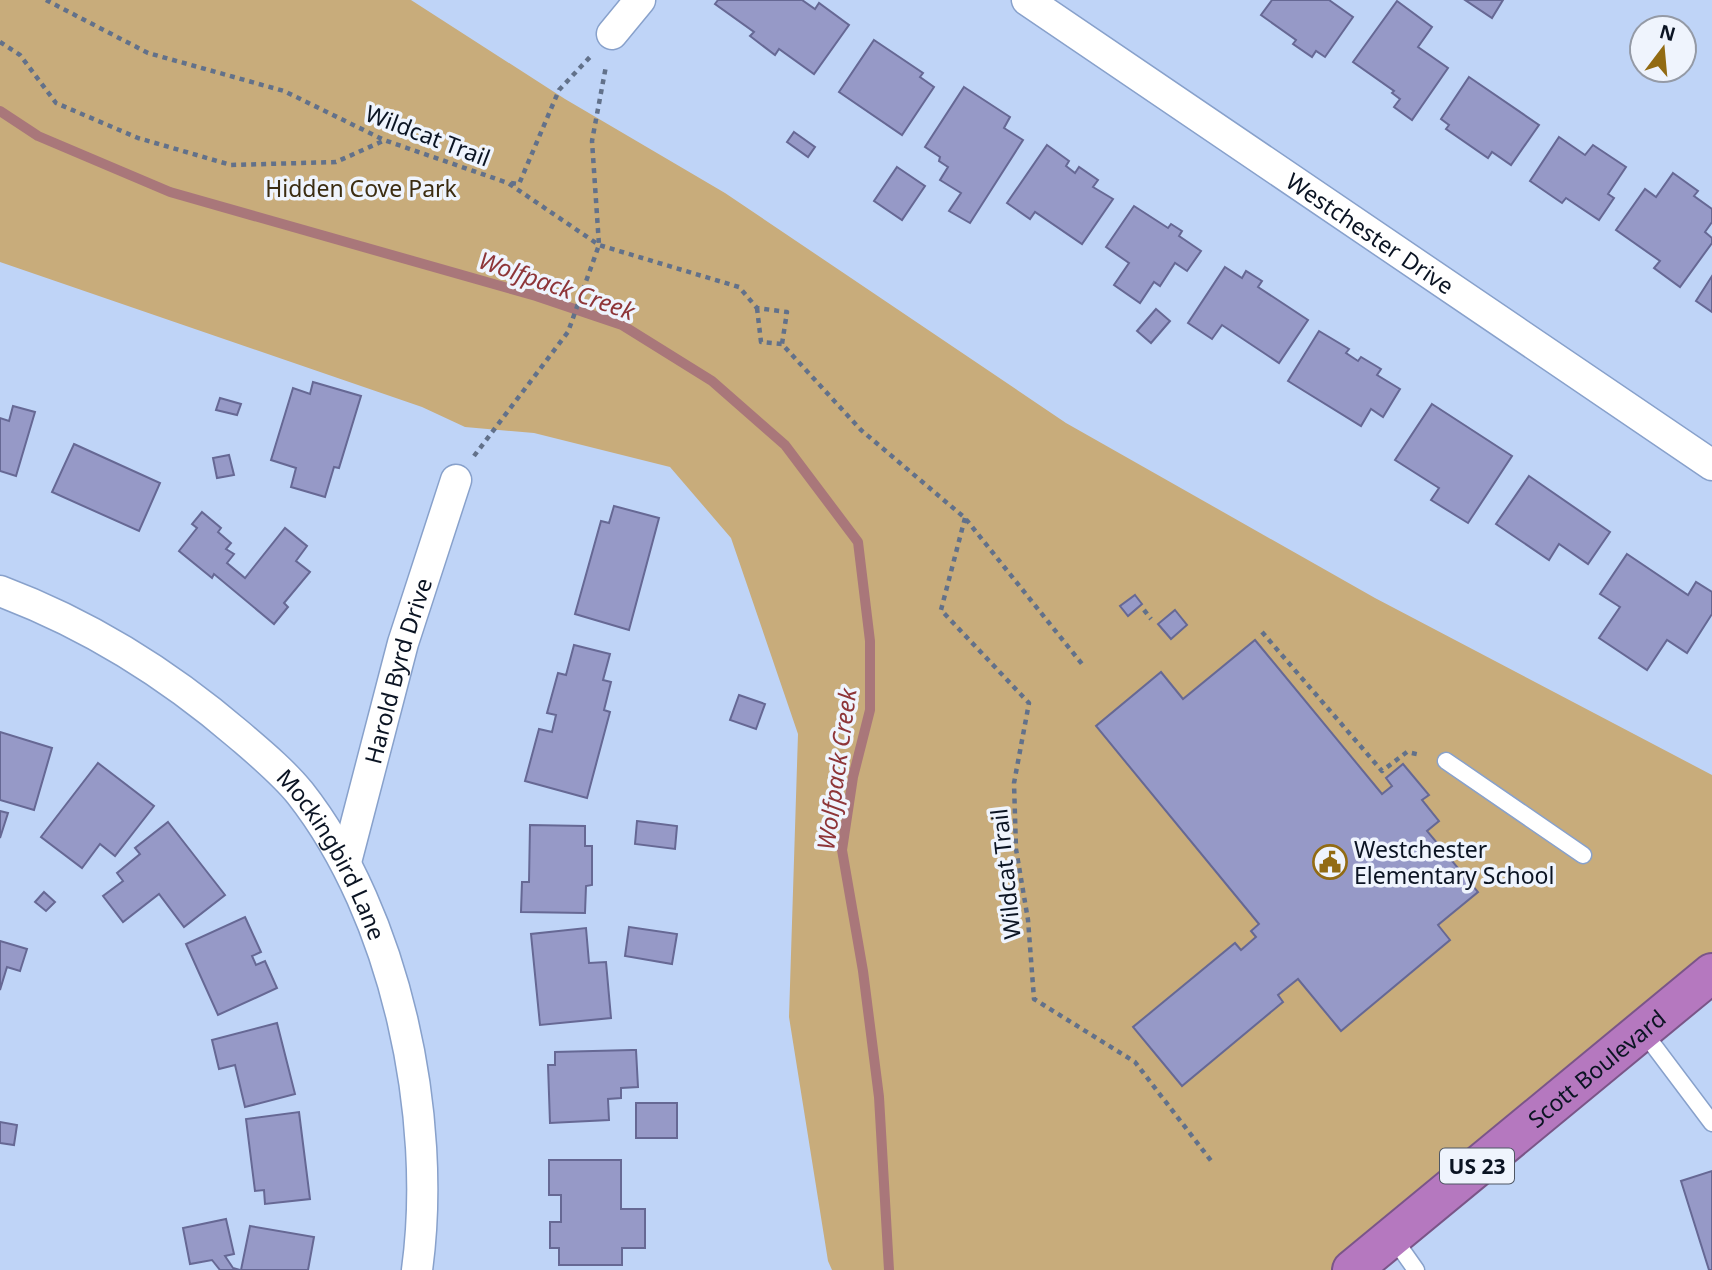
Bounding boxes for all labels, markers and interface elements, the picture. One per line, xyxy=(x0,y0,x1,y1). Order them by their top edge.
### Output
north arrow xyxy=(1628,14,1698,84)
text: N xyxy=(1657,18,1679,47)
street label: Wildcat Trail xyxy=(361,97,495,173)
street label: Westchester Drive xyxy=(1280,165,1461,301)
park label: Hidden Cove Park xyxy=(265,172,458,204)
water label: Wolfpack Creek xyxy=(475,243,640,327)
street label: Harold Byrd Drive xyxy=(356,574,439,767)
water label: Wolfpack Creek xyxy=(808,685,864,852)
street label: Mockingbird Lane xyxy=(270,762,393,944)
street label: Wildcat Trail xyxy=(982,807,1028,941)
place label: Westchester Elementary School xyxy=(1354,833,1554,891)
public building icon: Westchester Elementary School xyxy=(1311,843,1349,881)
street label: Scott Boulevard xyxy=(1521,1002,1672,1135)
road number: US 23 xyxy=(1440,1148,1514,1184)

